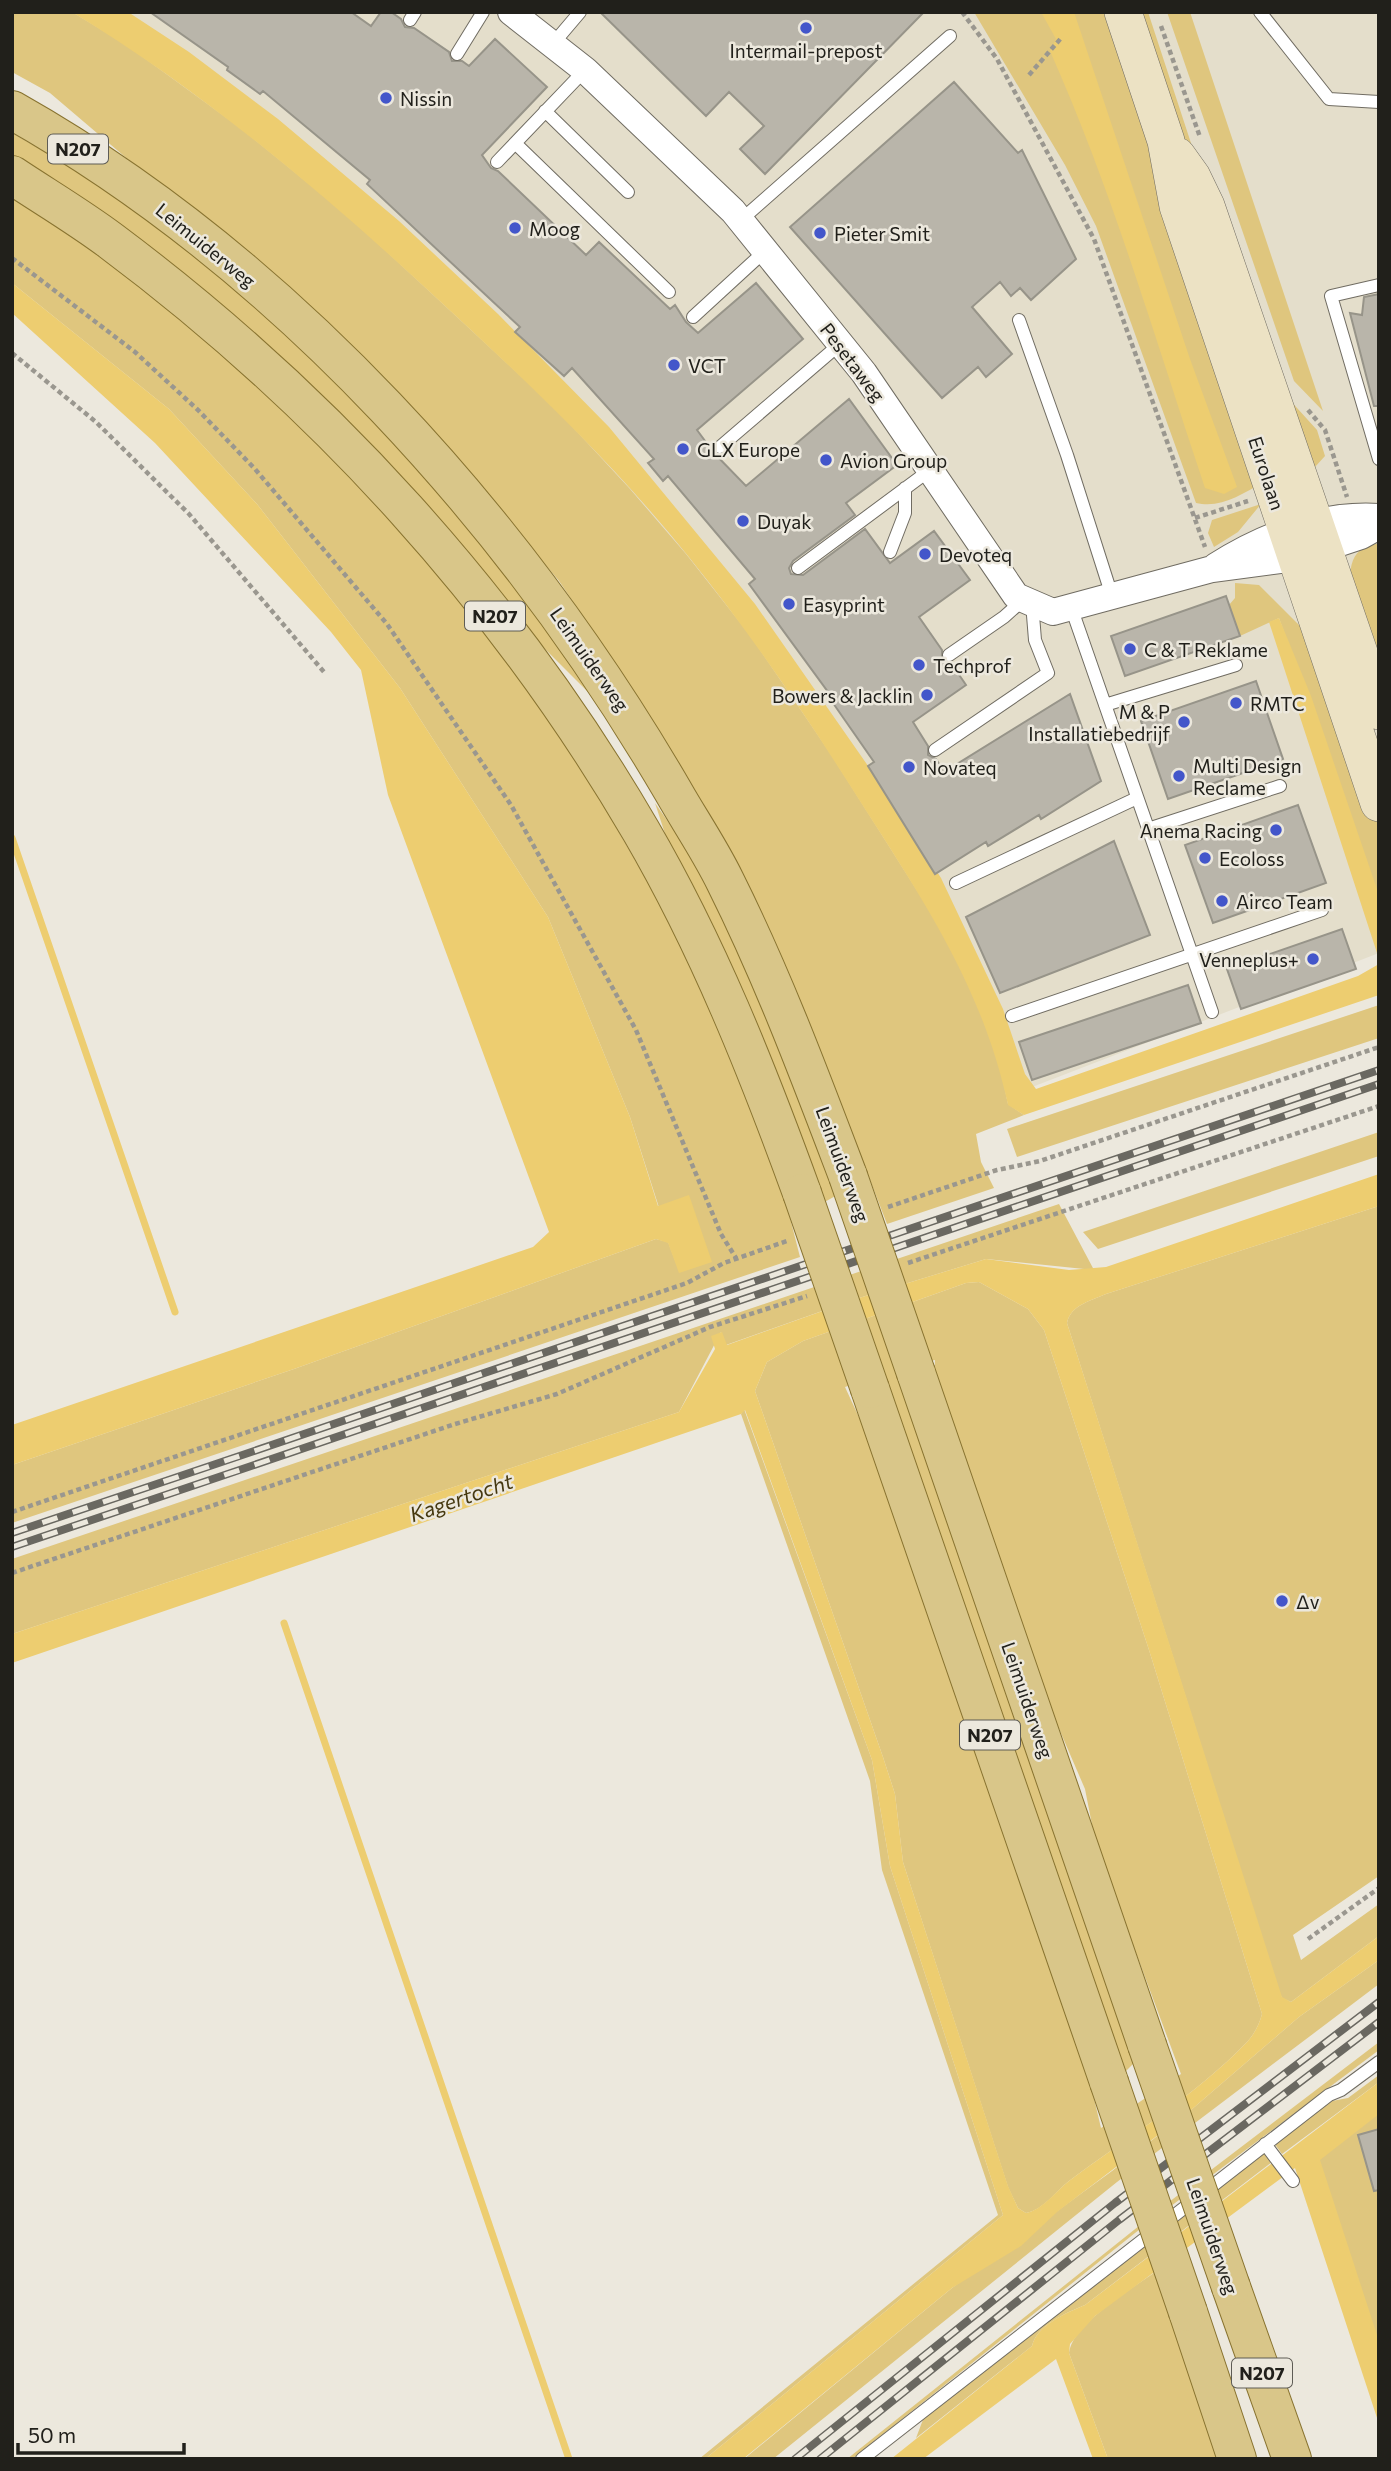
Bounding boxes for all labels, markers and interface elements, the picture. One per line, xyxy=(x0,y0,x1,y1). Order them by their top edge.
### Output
marker: Intermail-prepost xyxy=(798,20,814,36)
place label: Intermail-prepost xyxy=(729,39,883,62)
place label: Nissin xyxy=(400,87,452,110)
marker: Nissin xyxy=(378,90,394,106)
road number: N207 xyxy=(48,134,108,164)
street label: Leimuiderweg xyxy=(151,198,261,292)
place label: Moog xyxy=(529,217,580,240)
marker: Moog xyxy=(507,220,523,236)
place label: Pieter Smit xyxy=(834,222,930,245)
marker: Pieter Smit xyxy=(812,225,828,241)
street label: Pesetaweg xyxy=(816,318,890,406)
place label: VCT xyxy=(688,354,726,377)
marker: VCT xyxy=(666,357,682,373)
street label: Eurolaan xyxy=(1244,433,1290,513)
place label: GLX Europe xyxy=(697,438,800,461)
marker: GLX Europe xyxy=(675,441,691,457)
place label: Avion Group xyxy=(840,449,947,472)
marker: Avion Group xyxy=(818,452,834,468)
place label: Duyak xyxy=(757,510,811,533)
marker: Duyak xyxy=(735,513,751,529)
place label: Devoteq xyxy=(939,543,1012,566)
marker: Devoteq xyxy=(917,546,933,562)
place label: Easyprint xyxy=(803,593,885,616)
marker: Easyprint xyxy=(781,596,797,612)
road number: N207 xyxy=(465,602,525,630)
street label: Leimuiderweg xyxy=(546,603,634,715)
place label: C & T Reklame xyxy=(1144,638,1268,661)
marker: C & T Reklame xyxy=(1122,641,1138,657)
place label: Techprof xyxy=(933,654,1012,677)
marker: Techprof xyxy=(911,657,927,673)
place label: Bowers & Jacklin xyxy=(772,684,913,707)
marker: Bowers & Jacklin xyxy=(919,687,935,703)
place label: RMTC xyxy=(1250,692,1305,715)
marker: RMTC xyxy=(1228,695,1244,711)
place label: M & P Installatiebedrijf xyxy=(1028,700,1170,745)
marker: M & P Installatiebedrijf xyxy=(1176,714,1192,730)
place label: Multi Design Reclame xyxy=(1193,754,1302,799)
place label: Novateq xyxy=(923,756,997,779)
marker: Novateq xyxy=(901,759,917,775)
marker: Multi Design Reclame xyxy=(1171,768,1187,784)
place label: Anema Racing xyxy=(1140,819,1262,842)
marker: Anema Racing xyxy=(1268,822,1284,838)
place label: Ecoloss xyxy=(1219,847,1284,870)
marker: Ecoloss xyxy=(1197,850,1213,866)
place label: Airco Team xyxy=(1236,890,1333,913)
marker: Airco Team xyxy=(1214,893,1230,909)
place label: Venneplus+ xyxy=(1199,948,1299,971)
marker: Venneplus+ xyxy=(1305,951,1321,967)
street label: Leimuiderweg xyxy=(811,1103,875,1225)
water label: Kagertocht xyxy=(406,1468,516,1526)
place label: ∆v xyxy=(1296,1590,1320,1613)
marker: ∆v xyxy=(1274,1593,1290,1609)
street label: Leimuiderweg xyxy=(997,1639,1059,1761)
road number: N207 xyxy=(960,1720,1020,1750)
street label: Leimuiderweg xyxy=(1182,2175,1244,2297)
road number: N207 xyxy=(1232,2358,1292,2388)
scale bar xyxy=(18,2412,184,2456)
text: 50 m xyxy=(28,2422,76,2447)

